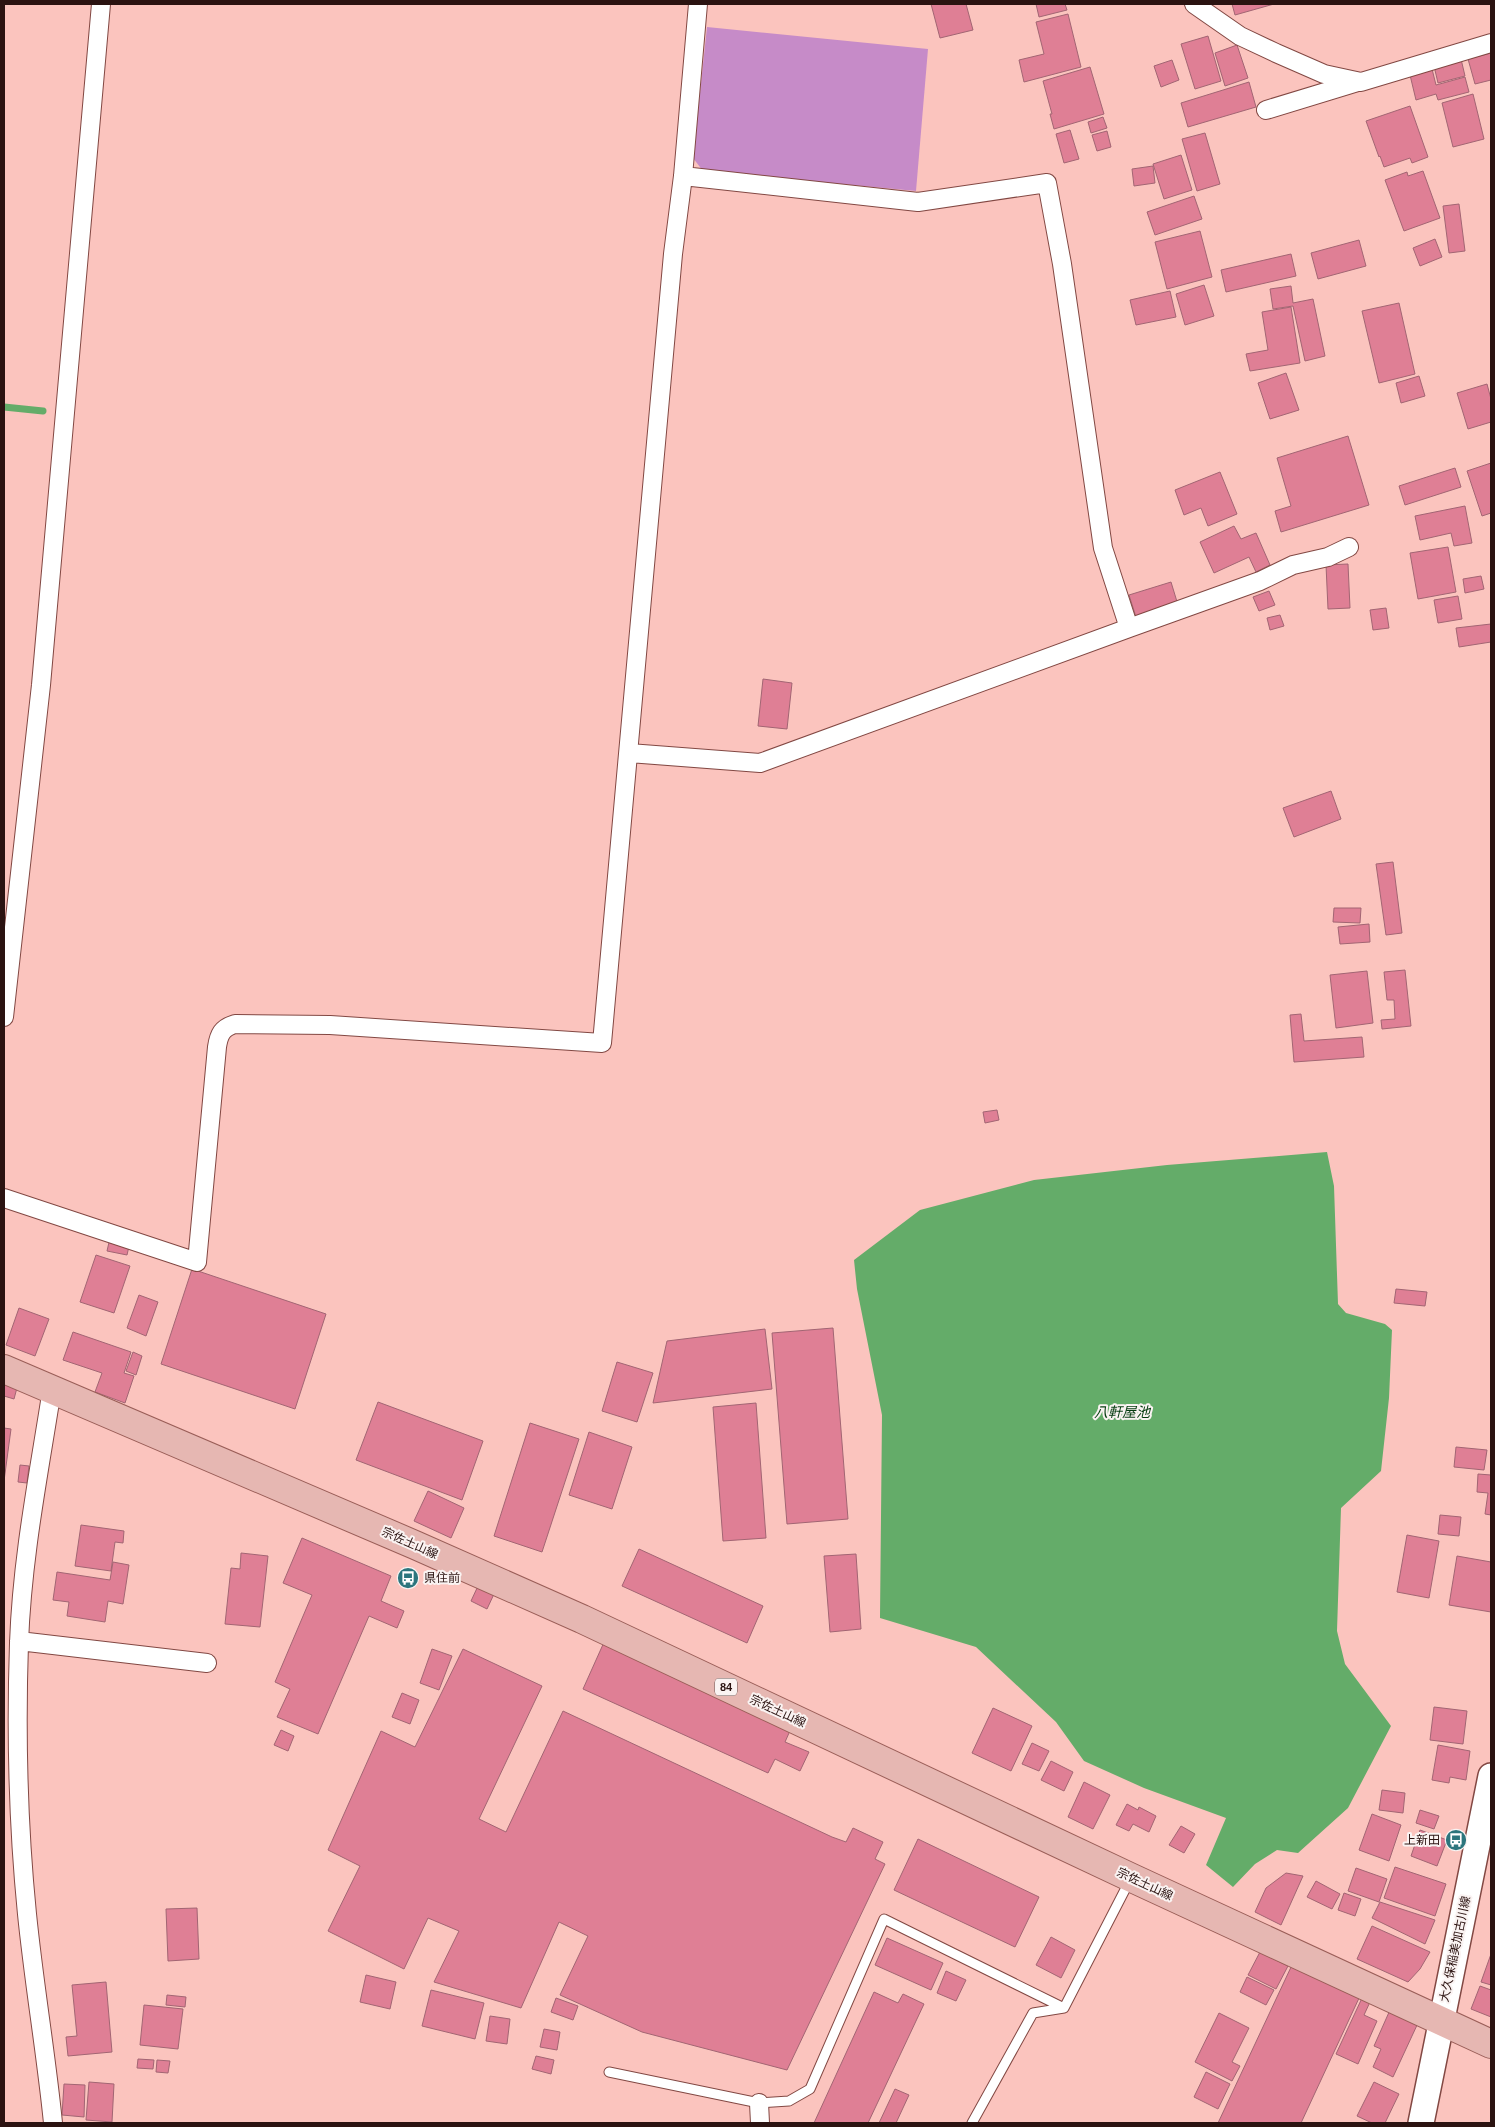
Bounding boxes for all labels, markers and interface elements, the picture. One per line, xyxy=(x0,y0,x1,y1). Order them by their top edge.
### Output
water label: 八軒屋池 xyxy=(1094,1404,1152,1420)
street label: 宗佐土山線 xyxy=(380,1524,440,1562)
bus stop icon: 県住前 xyxy=(396,1566,420,1590)
place label: 県住前 xyxy=(424,1571,460,1585)
road number: 84 xyxy=(715,1678,737,1695)
street label: 宗佐土山線 xyxy=(748,1692,808,1730)
bus stop icon: 上新田 xyxy=(1444,1828,1468,1852)
place label: 上新田 xyxy=(1404,1833,1440,1847)
street label: 宗佐土山線 xyxy=(1115,1865,1175,1903)
street label: 大久保稲美加古川線 xyxy=(1437,1895,1473,2003)

